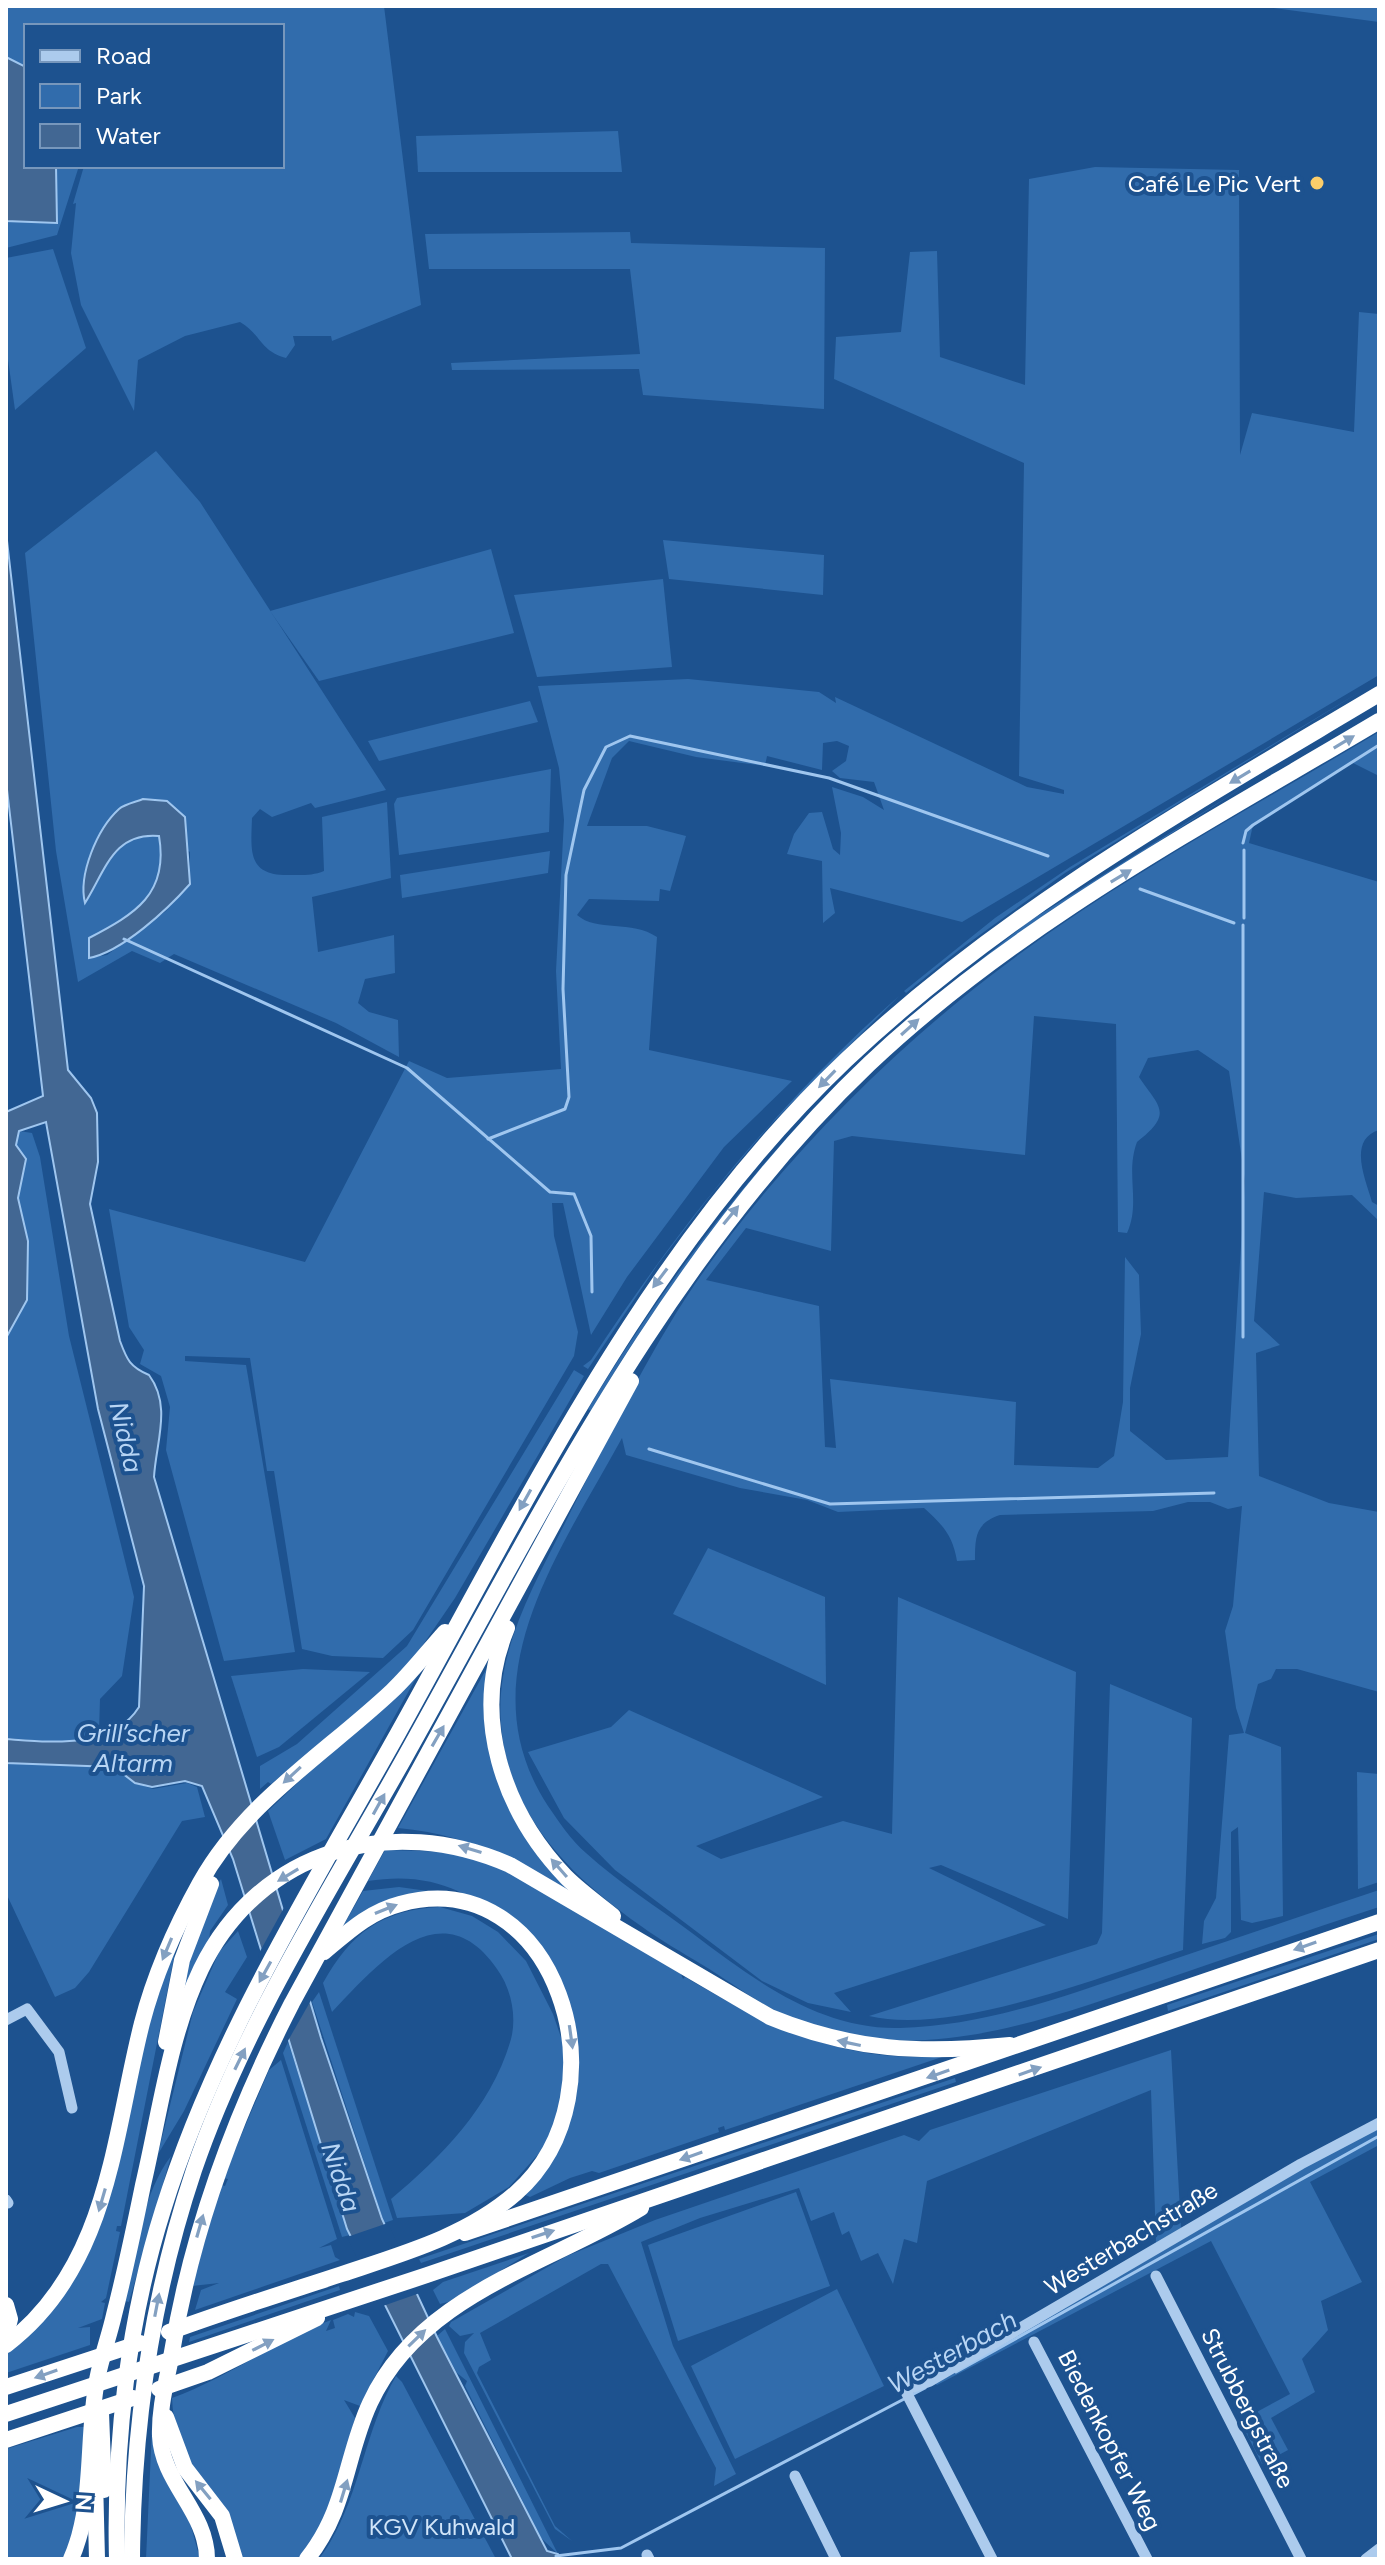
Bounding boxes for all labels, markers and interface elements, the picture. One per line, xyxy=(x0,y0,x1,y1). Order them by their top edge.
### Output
legend xyxy=(24,24,284,168)
text: Road xyxy=(96,41,151,70)
text: Park xyxy=(96,81,142,110)
text: Water xyxy=(96,121,161,150)
place label: Café Le Pic Vert xyxy=(1128,169,1301,198)
marker: Café Le Pic Vert xyxy=(1308,174,1326,192)
one-way arrow xyxy=(1333,735,1355,749)
one-way arrow xyxy=(1229,770,1251,784)
one-way arrow xyxy=(1110,869,1132,883)
one-way arrow xyxy=(901,1019,920,1037)
one-way arrow xyxy=(818,1069,837,1088)
one-way arrow xyxy=(722,1205,739,1225)
one-way arrow xyxy=(652,1267,668,1288)
water label: Nidda xyxy=(102,1398,150,1476)
one-way arrow xyxy=(519,1489,533,1511)
water label: Grill’scher Altarm xyxy=(76,1717,191,1779)
one-way arrow xyxy=(431,1725,445,1747)
one-way arrow xyxy=(283,1766,302,1784)
one-way arrow xyxy=(372,1792,386,1815)
one-way arrow xyxy=(458,1842,482,1855)
one-way arrow xyxy=(551,1859,568,1879)
one-way arrow xyxy=(277,1868,299,1882)
one-way arrow xyxy=(374,1902,398,1915)
one-way arrow xyxy=(160,1937,173,1961)
one-way arrow xyxy=(1293,1941,1317,1953)
one-way arrow xyxy=(258,1960,272,1983)
one-way arrow xyxy=(564,2024,577,2049)
one-way arrow xyxy=(836,2036,861,2049)
one-way arrow xyxy=(233,2048,247,2071)
one-way arrow xyxy=(1018,2064,1042,2076)
one-way arrow xyxy=(925,2068,949,2080)
water label: Nidda xyxy=(314,2138,368,2216)
one-way arrow xyxy=(679,2151,703,2163)
street label: Westerbachstraße xyxy=(1039,2175,1223,2301)
one-way arrow xyxy=(95,2188,107,2213)
one-way arrow xyxy=(194,2213,207,2237)
one-way arrow xyxy=(531,2227,555,2240)
one-way arrow xyxy=(152,2292,164,2317)
water label: Westerbach xyxy=(882,2303,1022,2401)
street label: Strubbergstraße xyxy=(1195,2323,1301,2493)
one-way arrow xyxy=(407,2330,426,2348)
one-way arrow xyxy=(251,2339,274,2352)
street label: Biedenkopfer Weg xyxy=(1052,2345,1168,2535)
one-way arrow xyxy=(34,2368,58,2380)
north arrow xyxy=(24,2461,104,2541)
one-way arrow xyxy=(338,2479,350,2503)
one-way arrow xyxy=(195,2480,211,2500)
text: N xyxy=(69,2493,98,2512)
park label: KGV Kuhwald xyxy=(369,2512,515,2541)

